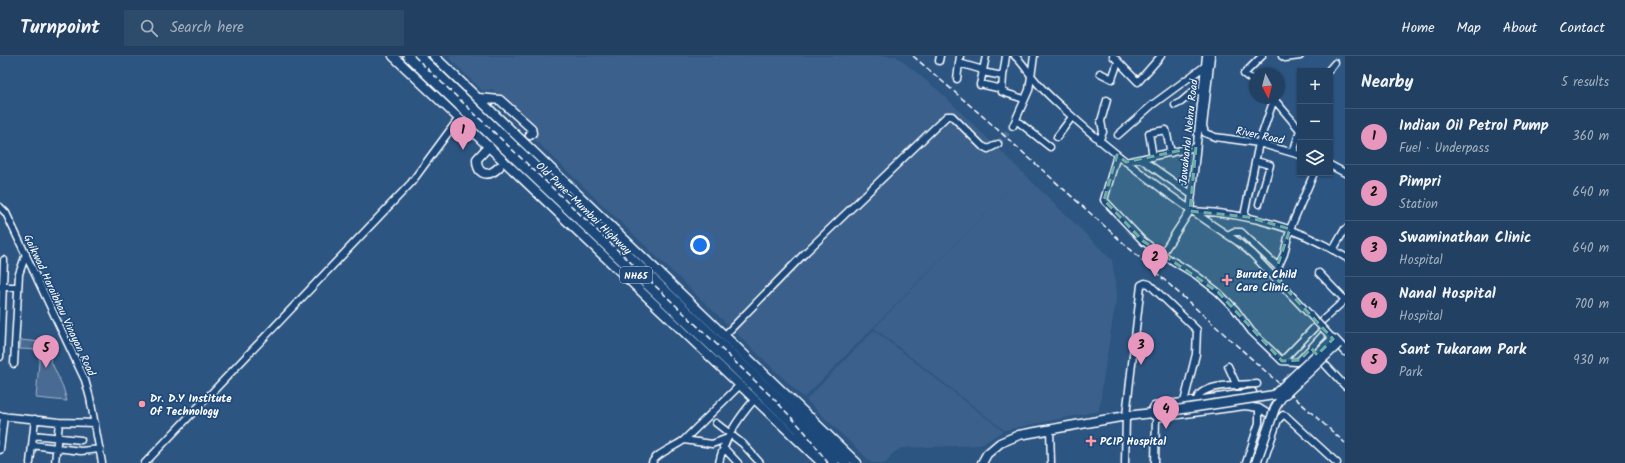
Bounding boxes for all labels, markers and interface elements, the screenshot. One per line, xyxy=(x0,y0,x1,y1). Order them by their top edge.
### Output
search box xyxy=(124,10,404,46)
text: Turnpoint xyxy=(20,13,100,43)
text: Search here xyxy=(170,16,244,40)
icon: search xyxy=(138,17,160,39)
text: Home xyxy=(1401,17,1435,39)
text: Map xyxy=(1457,17,1481,39)
text: About xyxy=(1503,17,1537,39)
text: Contact xyxy=(1559,17,1605,39)
north arrow xyxy=(1249,68,1285,104)
map controls xyxy=(1297,68,1333,176)
button: + xyxy=(1297,68,1333,104)
text: Nearby xyxy=(1361,69,1413,96)
text: 5 results xyxy=(1561,72,1609,93)
street label: Jawaharlal Nehru Road xyxy=(1174,78,1204,186)
button: − xyxy=(1297,104,1333,140)
text: Indian Oil Petrol Pump xyxy=(1399,114,1549,138)
pin: 1 xyxy=(450,117,476,150)
street label: River Road xyxy=(1234,122,1286,150)
text: 1 xyxy=(1372,126,1376,147)
text: 360 m xyxy=(1572,126,1609,147)
text: Fuel · Underpass xyxy=(1399,138,1489,159)
button: layers xyxy=(1297,140,1333,176)
street label: Old Pune–Mumbai Highway xyxy=(531,158,636,260)
text: Pimpri xyxy=(1399,170,1441,194)
text: 2 xyxy=(1370,182,1378,203)
text: 640 m xyxy=(1573,182,1609,203)
text: Station xyxy=(1399,194,1438,215)
text: Swaminathan Clinic xyxy=(1399,226,1531,250)
street label: Gaikwad Haraibhau Vinayan Road xyxy=(18,231,100,380)
your location xyxy=(690,235,710,255)
text: 3 xyxy=(1370,238,1378,259)
text: 640 m xyxy=(1573,238,1609,259)
pin: 2 xyxy=(1142,244,1168,277)
text: Hospital xyxy=(1399,250,1443,271)
place label: Burute Child Care Clinic xyxy=(1236,266,1298,297)
road number: NH65 xyxy=(620,267,652,283)
marker: Burute Child Care Clinic xyxy=(1221,274,1233,286)
text: Nanal Hospital xyxy=(1399,282,1496,306)
text: 4 xyxy=(1370,294,1378,315)
text: 700 m xyxy=(1574,294,1609,315)
text: Hospital xyxy=(1399,306,1443,327)
pin: 3 xyxy=(1128,332,1154,365)
pin: 5 xyxy=(33,335,59,368)
text: Sant Tukaram Park xyxy=(1399,338,1526,362)
text: 5 xyxy=(1371,350,1377,371)
text: 930 m xyxy=(1573,350,1609,371)
text: Park xyxy=(1399,362,1423,383)
place label: Dr. D.Y Institute Of Technology xyxy=(150,390,232,421)
pin: 4 xyxy=(1153,396,1179,429)
marker: Dr. D.Y Institute Of Technology xyxy=(137,399,147,409)
place label: PCIP Hospital xyxy=(1100,433,1166,451)
marker: PCIP Hospital xyxy=(1085,435,1097,447)

